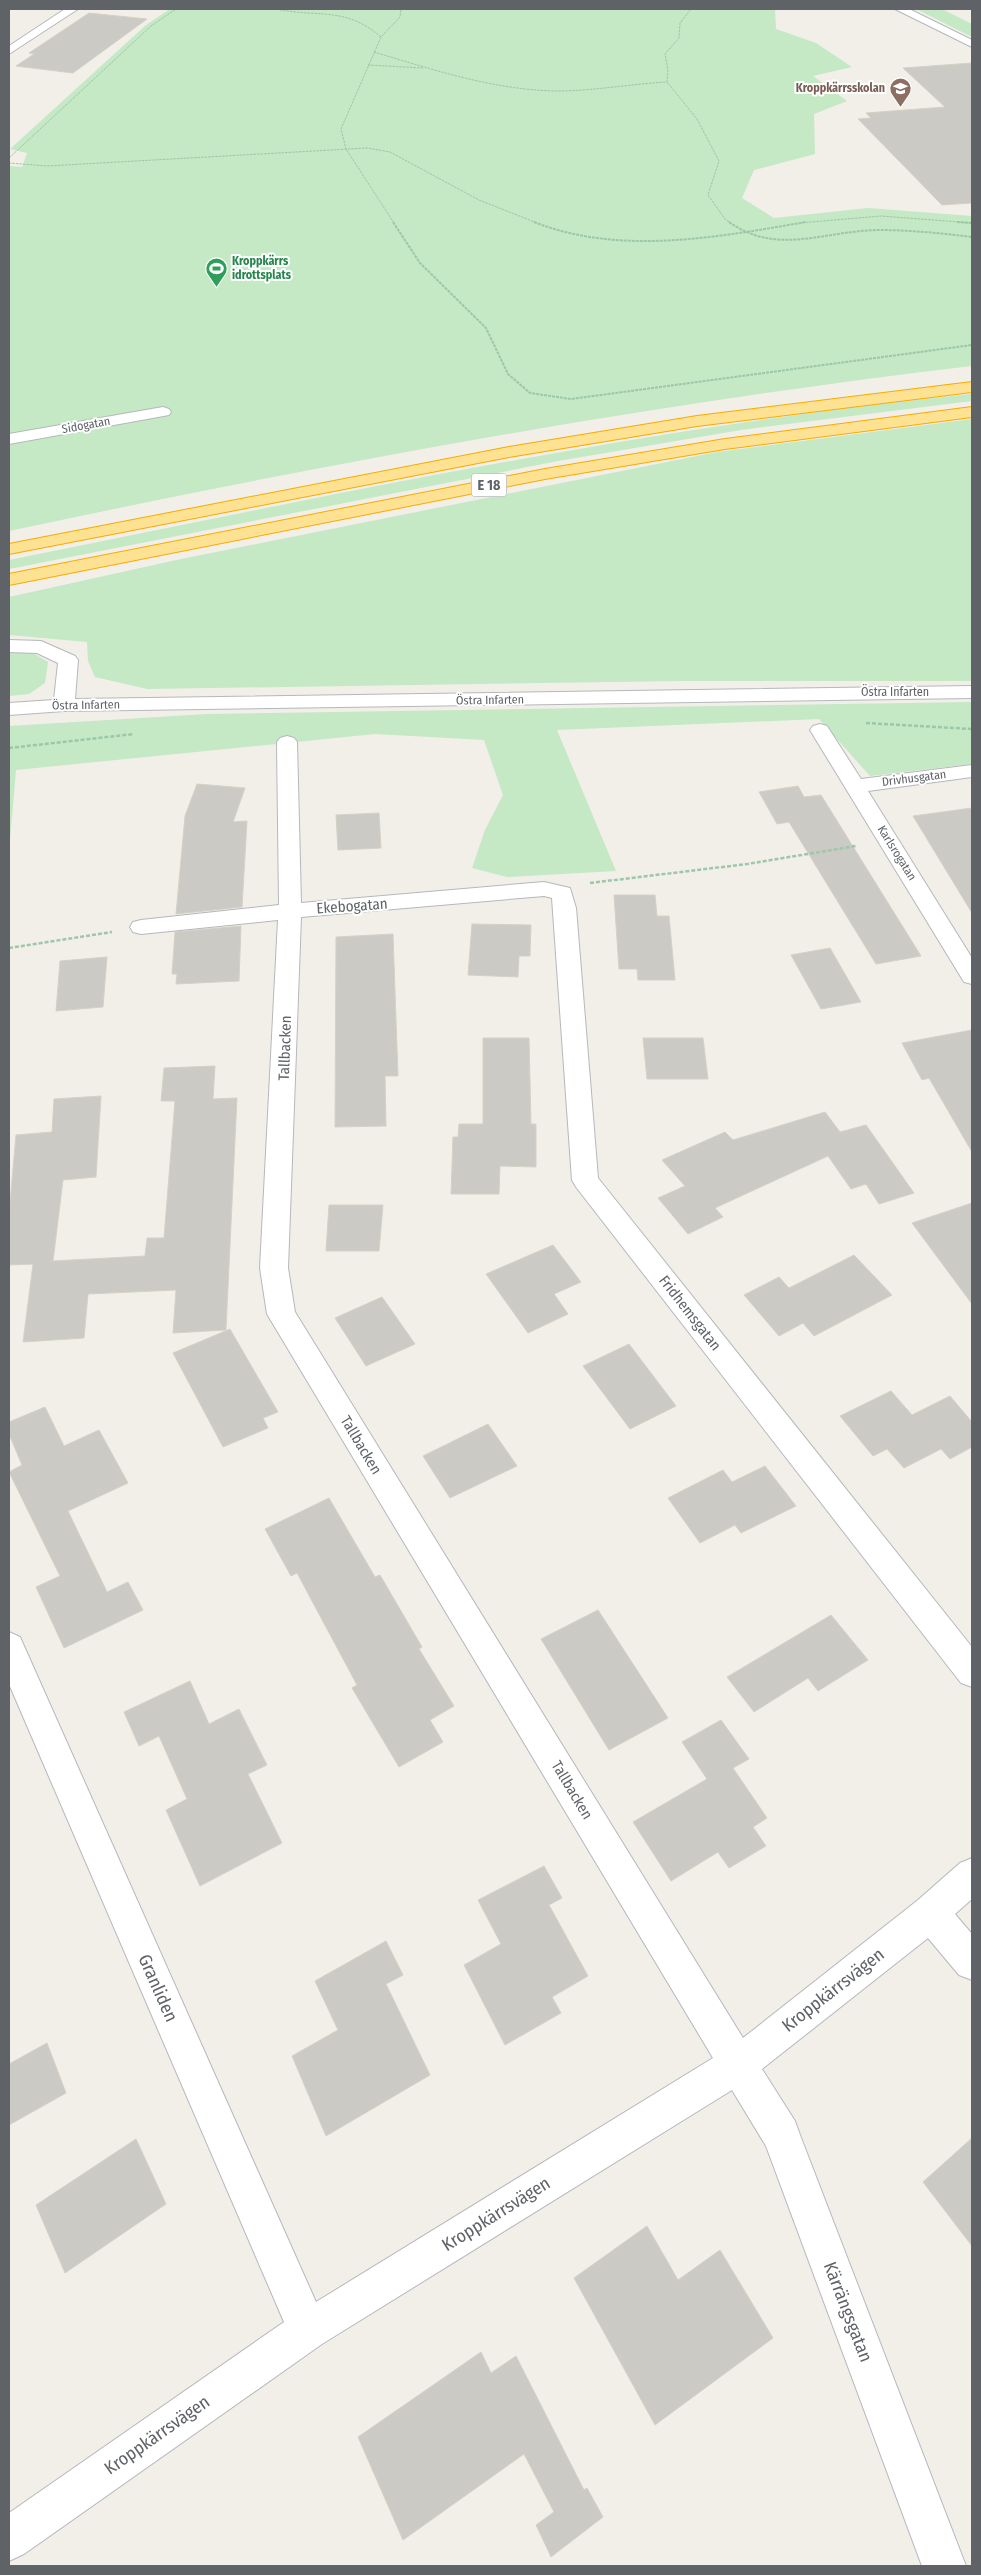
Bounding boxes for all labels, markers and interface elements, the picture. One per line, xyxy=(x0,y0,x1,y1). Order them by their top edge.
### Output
school or university icon: Kroppkärrsskolan xyxy=(889,76,913,107)
place label: Kroppkärrsskolan xyxy=(796,81,885,95)
place label: Kroppkärrs idrottsplats xyxy=(232,254,292,282)
sports icon: Kroppkärrs idrottsplats xyxy=(204,256,228,287)
street label: Sidogatan xyxy=(61,414,111,436)
road number: E 18 xyxy=(472,474,506,496)
street label: Östra Infarten xyxy=(861,683,929,699)
street label: Östra Infarten xyxy=(456,690,524,708)
street label: Östra Infarten xyxy=(52,695,120,713)
street label: Drivhusgatan xyxy=(881,767,947,789)
street label: Karlsrogatan xyxy=(875,823,919,883)
street label: Ekebogatan xyxy=(316,895,388,917)
street label: Tallbacken xyxy=(275,1015,295,1081)
street label: Fridhemsgatan xyxy=(655,1272,725,1354)
street label: Tallbacken xyxy=(337,1412,385,1478)
street label: Tallbacken xyxy=(548,1757,596,1823)
street label: Kroppkärrsvägen xyxy=(778,1943,888,2037)
street label: Granliden xyxy=(133,1951,183,2025)
street label: Kroppkärrsvägen xyxy=(438,2172,554,2256)
street label: Kärrängsgatan xyxy=(819,2259,877,2365)
street label: Kroppkärrsvägen xyxy=(100,2391,214,2479)

